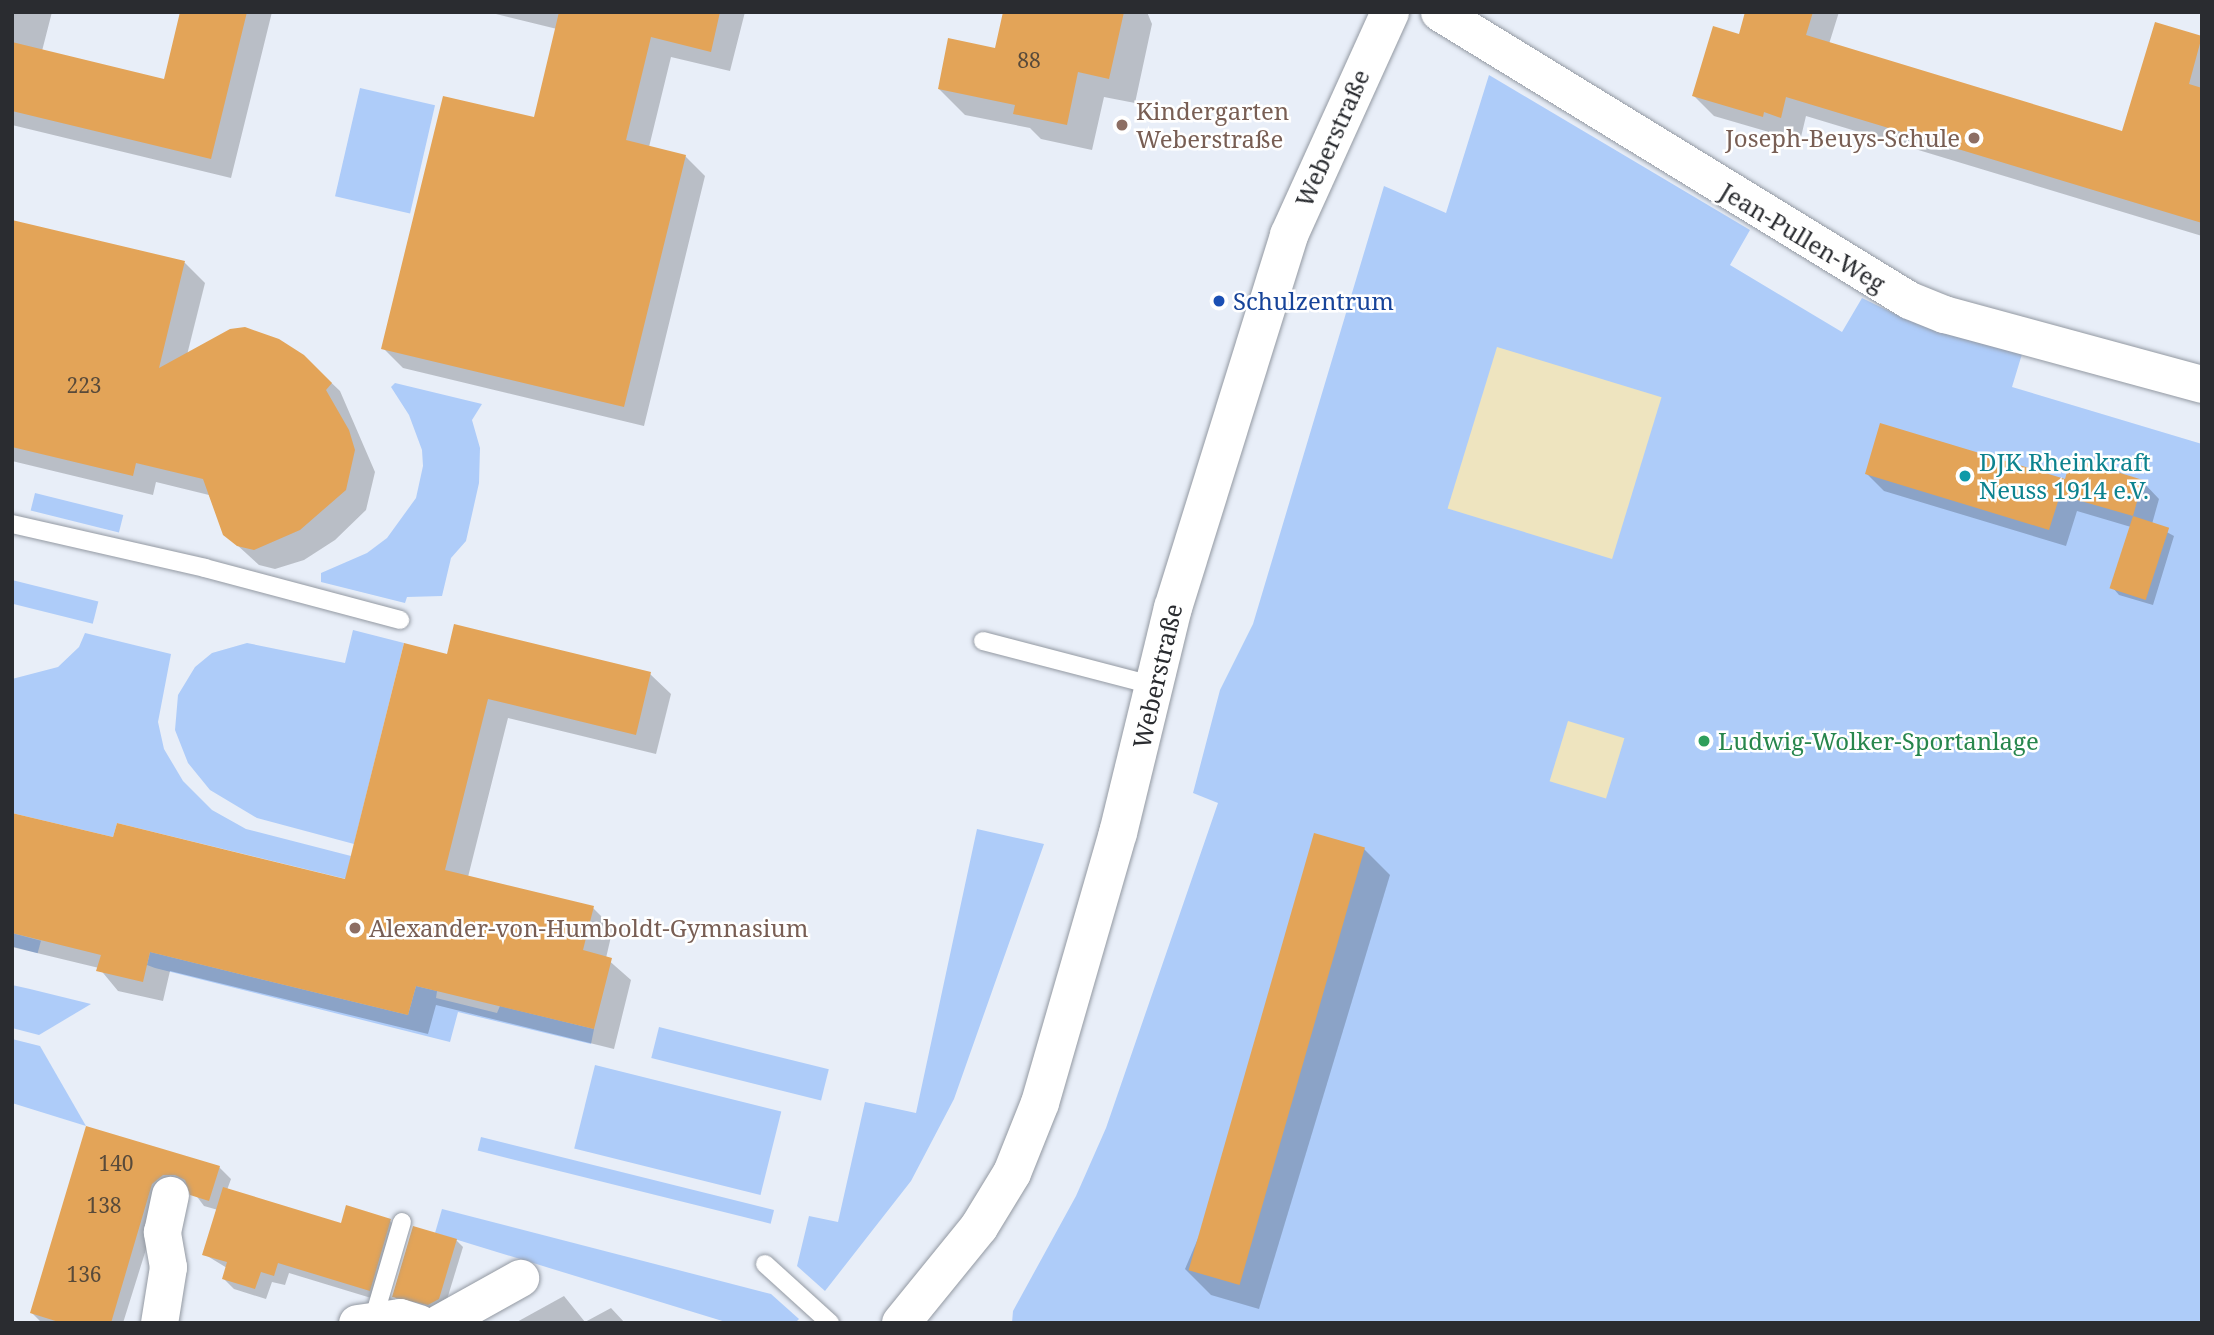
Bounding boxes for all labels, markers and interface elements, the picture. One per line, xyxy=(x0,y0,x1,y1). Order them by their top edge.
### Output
house number: 88 xyxy=(1017,47,1041,73)
street label: Weberstraße xyxy=(1289,65,1375,211)
place label: Kindergarten Weberstraße xyxy=(1136,97,1289,153)
marker: Kindergarten Weberstraße xyxy=(1114,117,1130,133)
place label: Joseph-Beuys-Schule xyxy=(1725,124,1960,152)
marker: Joseph-Beuys-Schule xyxy=(1966,130,1982,146)
street label: Jean-Pullen-Weg xyxy=(1715,176,1891,298)
place label: Schulzentrum xyxy=(1233,287,1394,315)
marker: Schulzentrum xyxy=(1211,293,1227,309)
house number: 223 xyxy=(66,372,102,398)
place label: DJK Rheinkraft Neuss 1914 e.V. xyxy=(1979,448,2151,504)
marker: DJK Rheinkraft Neuss 1914 e.V. xyxy=(1957,468,1973,484)
street label: Weberstraße xyxy=(1126,601,1188,751)
place label: Ludwig-Wolker-Sportanlage xyxy=(1718,727,2039,755)
marker: Ludwig-Wolker-Sportanlage xyxy=(1696,733,1712,749)
place label: Alexander-von-Humboldt-Gymnasium xyxy=(369,914,808,942)
marker: Alexander-von-Humboldt-Gymnasium xyxy=(347,920,363,936)
house number: 140 xyxy=(98,1150,134,1176)
house number: 138 xyxy=(86,1192,122,1218)
house number: 136 xyxy=(66,1261,102,1287)

